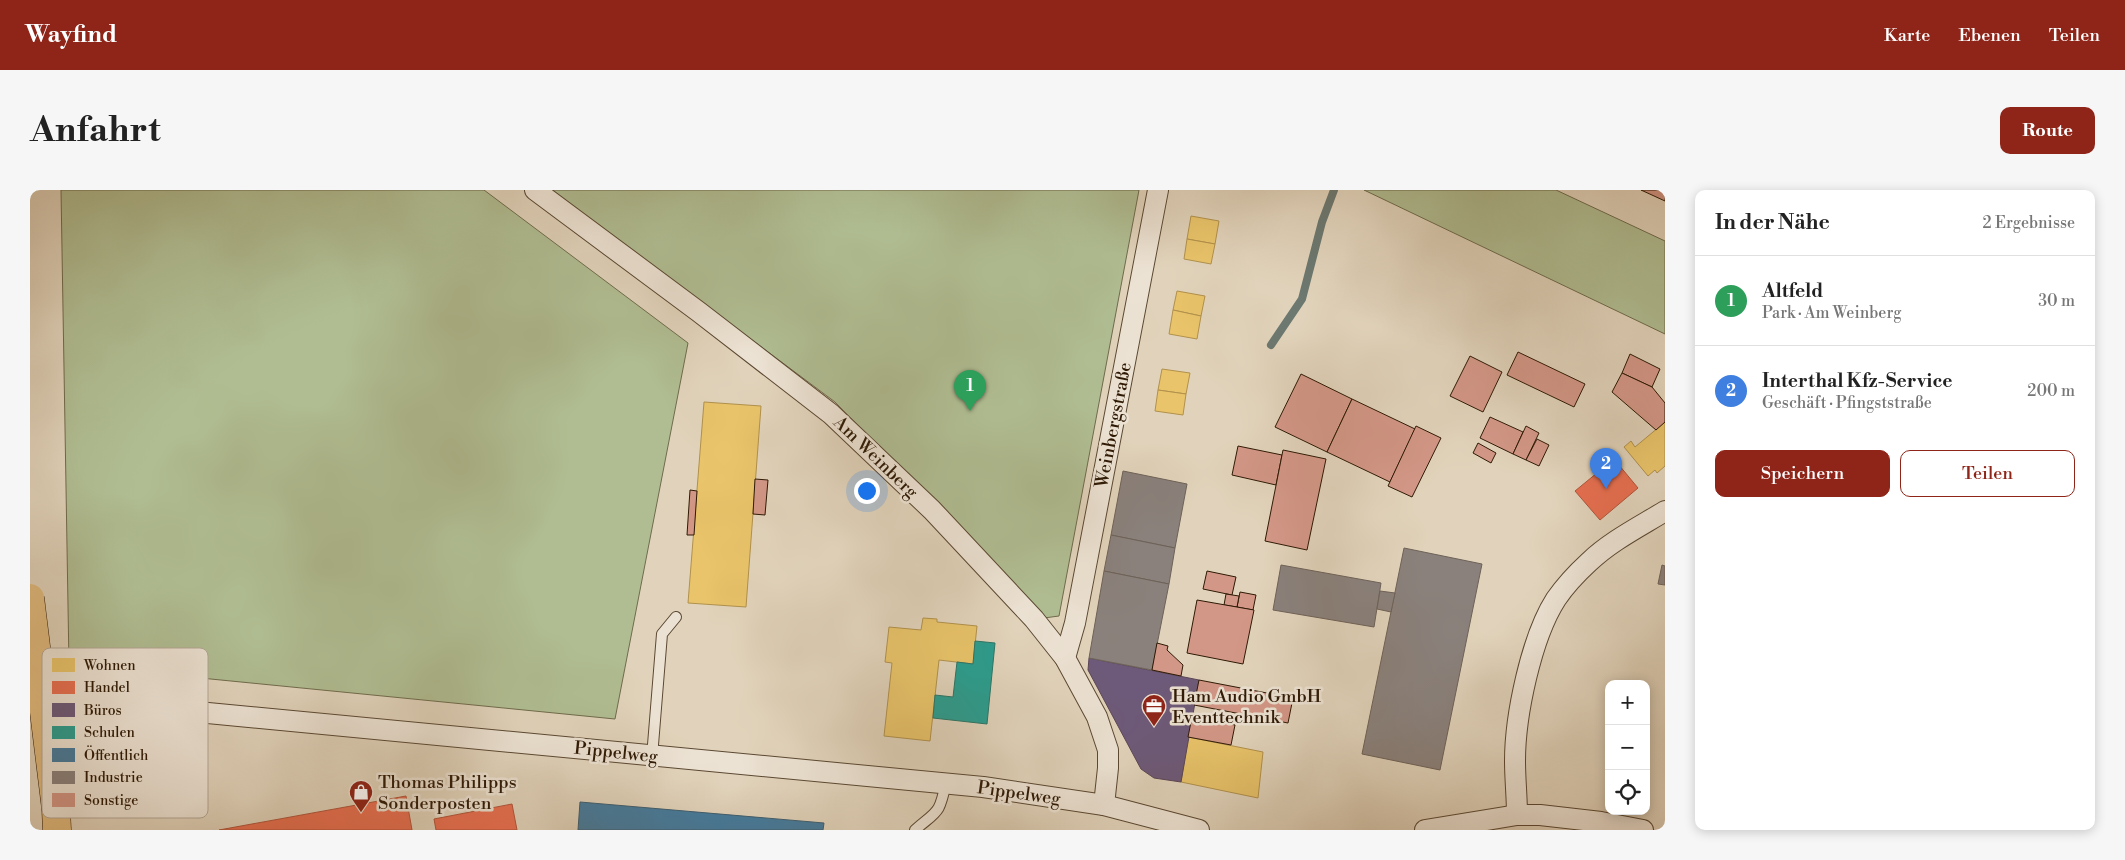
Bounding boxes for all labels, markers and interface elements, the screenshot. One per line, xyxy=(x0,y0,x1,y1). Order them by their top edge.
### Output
text: Wayfind xyxy=(25,20,117,50)
text: Karte xyxy=(1884,24,1930,47)
text: Ebenen xyxy=(1958,24,2021,47)
text: Teilen xyxy=(2049,24,2100,47)
button: Route xyxy=(2000,107,2095,154)
text: Anfahrt xyxy=(30,109,161,152)
text: In der Nähe xyxy=(1715,210,1830,236)
text: 2 Ergebnisse xyxy=(1983,213,2075,233)
text: Altfeld xyxy=(1762,279,1823,303)
text: 1 xyxy=(1727,291,1735,311)
text: 30 m xyxy=(2038,291,2075,311)
text: Park · Am Weinberg xyxy=(1762,303,1901,323)
street label: Weinbergstraße xyxy=(1090,360,1137,491)
text: Interthal Kfz-Service xyxy=(1762,369,1953,393)
pin: 1 xyxy=(954,370,986,411)
text: 2 xyxy=(1726,381,1736,401)
text: 200 m xyxy=(2027,381,2075,401)
text: Geschäft · Pfingststraße xyxy=(1762,393,1932,413)
street label: Am Weinberg xyxy=(828,411,923,504)
pin: 2 xyxy=(1590,448,1622,489)
button: Speichern xyxy=(1715,450,1890,497)
button: Teilen xyxy=(1900,450,2075,497)
your location xyxy=(854,478,880,504)
legend xyxy=(42,648,208,818)
text: Wohnen xyxy=(83,657,136,675)
text: Handel xyxy=(84,679,130,697)
map controls xyxy=(1605,680,1650,815)
button: + xyxy=(1605,680,1650,725)
place label: Ham Audio GmbH Eventtechnik xyxy=(1172,685,1322,729)
office icon: Ham Audio GmbH Eventtechnik xyxy=(1141,693,1167,727)
text: Büros xyxy=(83,702,122,720)
text: Schulen xyxy=(84,724,136,742)
button: − xyxy=(1605,725,1650,770)
street label: Pippelweg xyxy=(573,737,660,768)
text: Öffentlich xyxy=(84,745,149,765)
text: Industrie xyxy=(84,769,143,787)
button: locate xyxy=(1605,770,1650,815)
place label: Thomas Philipps Sonderposten xyxy=(378,771,517,815)
street label: Pippelweg xyxy=(976,776,1063,811)
shop icon: Thomas Philipps Sonderposten xyxy=(348,779,374,813)
text: Sonstige xyxy=(84,792,138,810)

